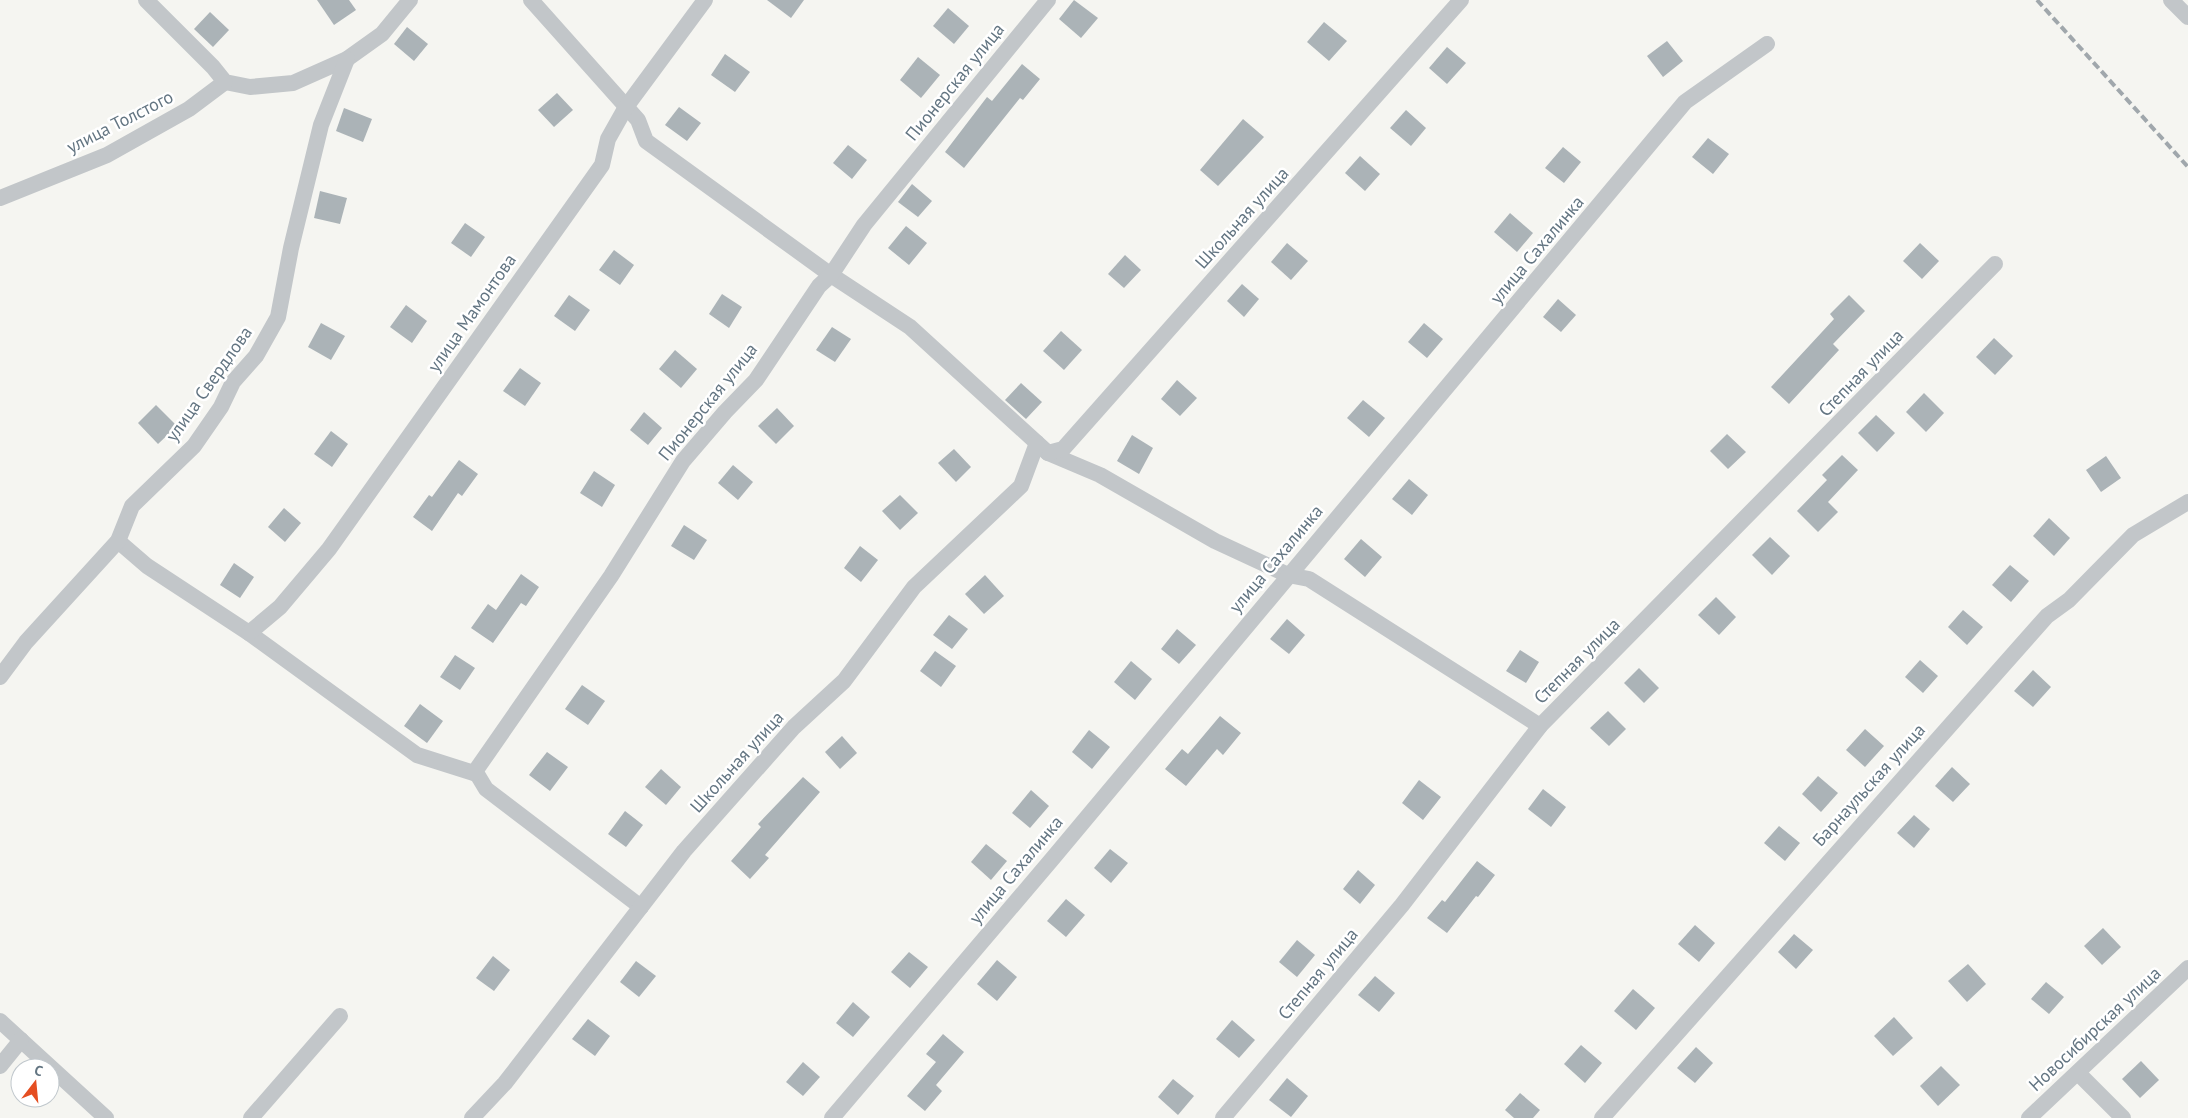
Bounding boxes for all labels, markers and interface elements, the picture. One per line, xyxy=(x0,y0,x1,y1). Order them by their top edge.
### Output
street label: Пионерская улица xyxy=(900,18,1009,145)
street label: улица Толстого xyxy=(63,85,177,158)
street label: Школьная улица xyxy=(1190,162,1293,273)
street label: улица Сахалинка xyxy=(1485,191,1589,308)
street label: улица Мамонтова xyxy=(422,249,521,376)
street label: улица Свердлова xyxy=(160,322,257,446)
street label: Степная улица xyxy=(1813,324,1908,421)
street label: Пионерская улица xyxy=(653,338,762,465)
street label: улица Сахалинка xyxy=(1224,500,1328,617)
street label: Степная улица xyxy=(1529,613,1625,709)
street label: Школьная улица xyxy=(685,706,788,817)
street label: Барнаульская улица xyxy=(1807,718,1930,851)
street label: улица Сахалинка xyxy=(964,811,1068,928)
street label: Степная улица xyxy=(1273,923,1363,1024)
street label: Новосибирская улица xyxy=(2024,961,2166,1096)
north arrow xyxy=(10,1058,60,1108)
text: С xyxy=(32,1061,45,1080)

